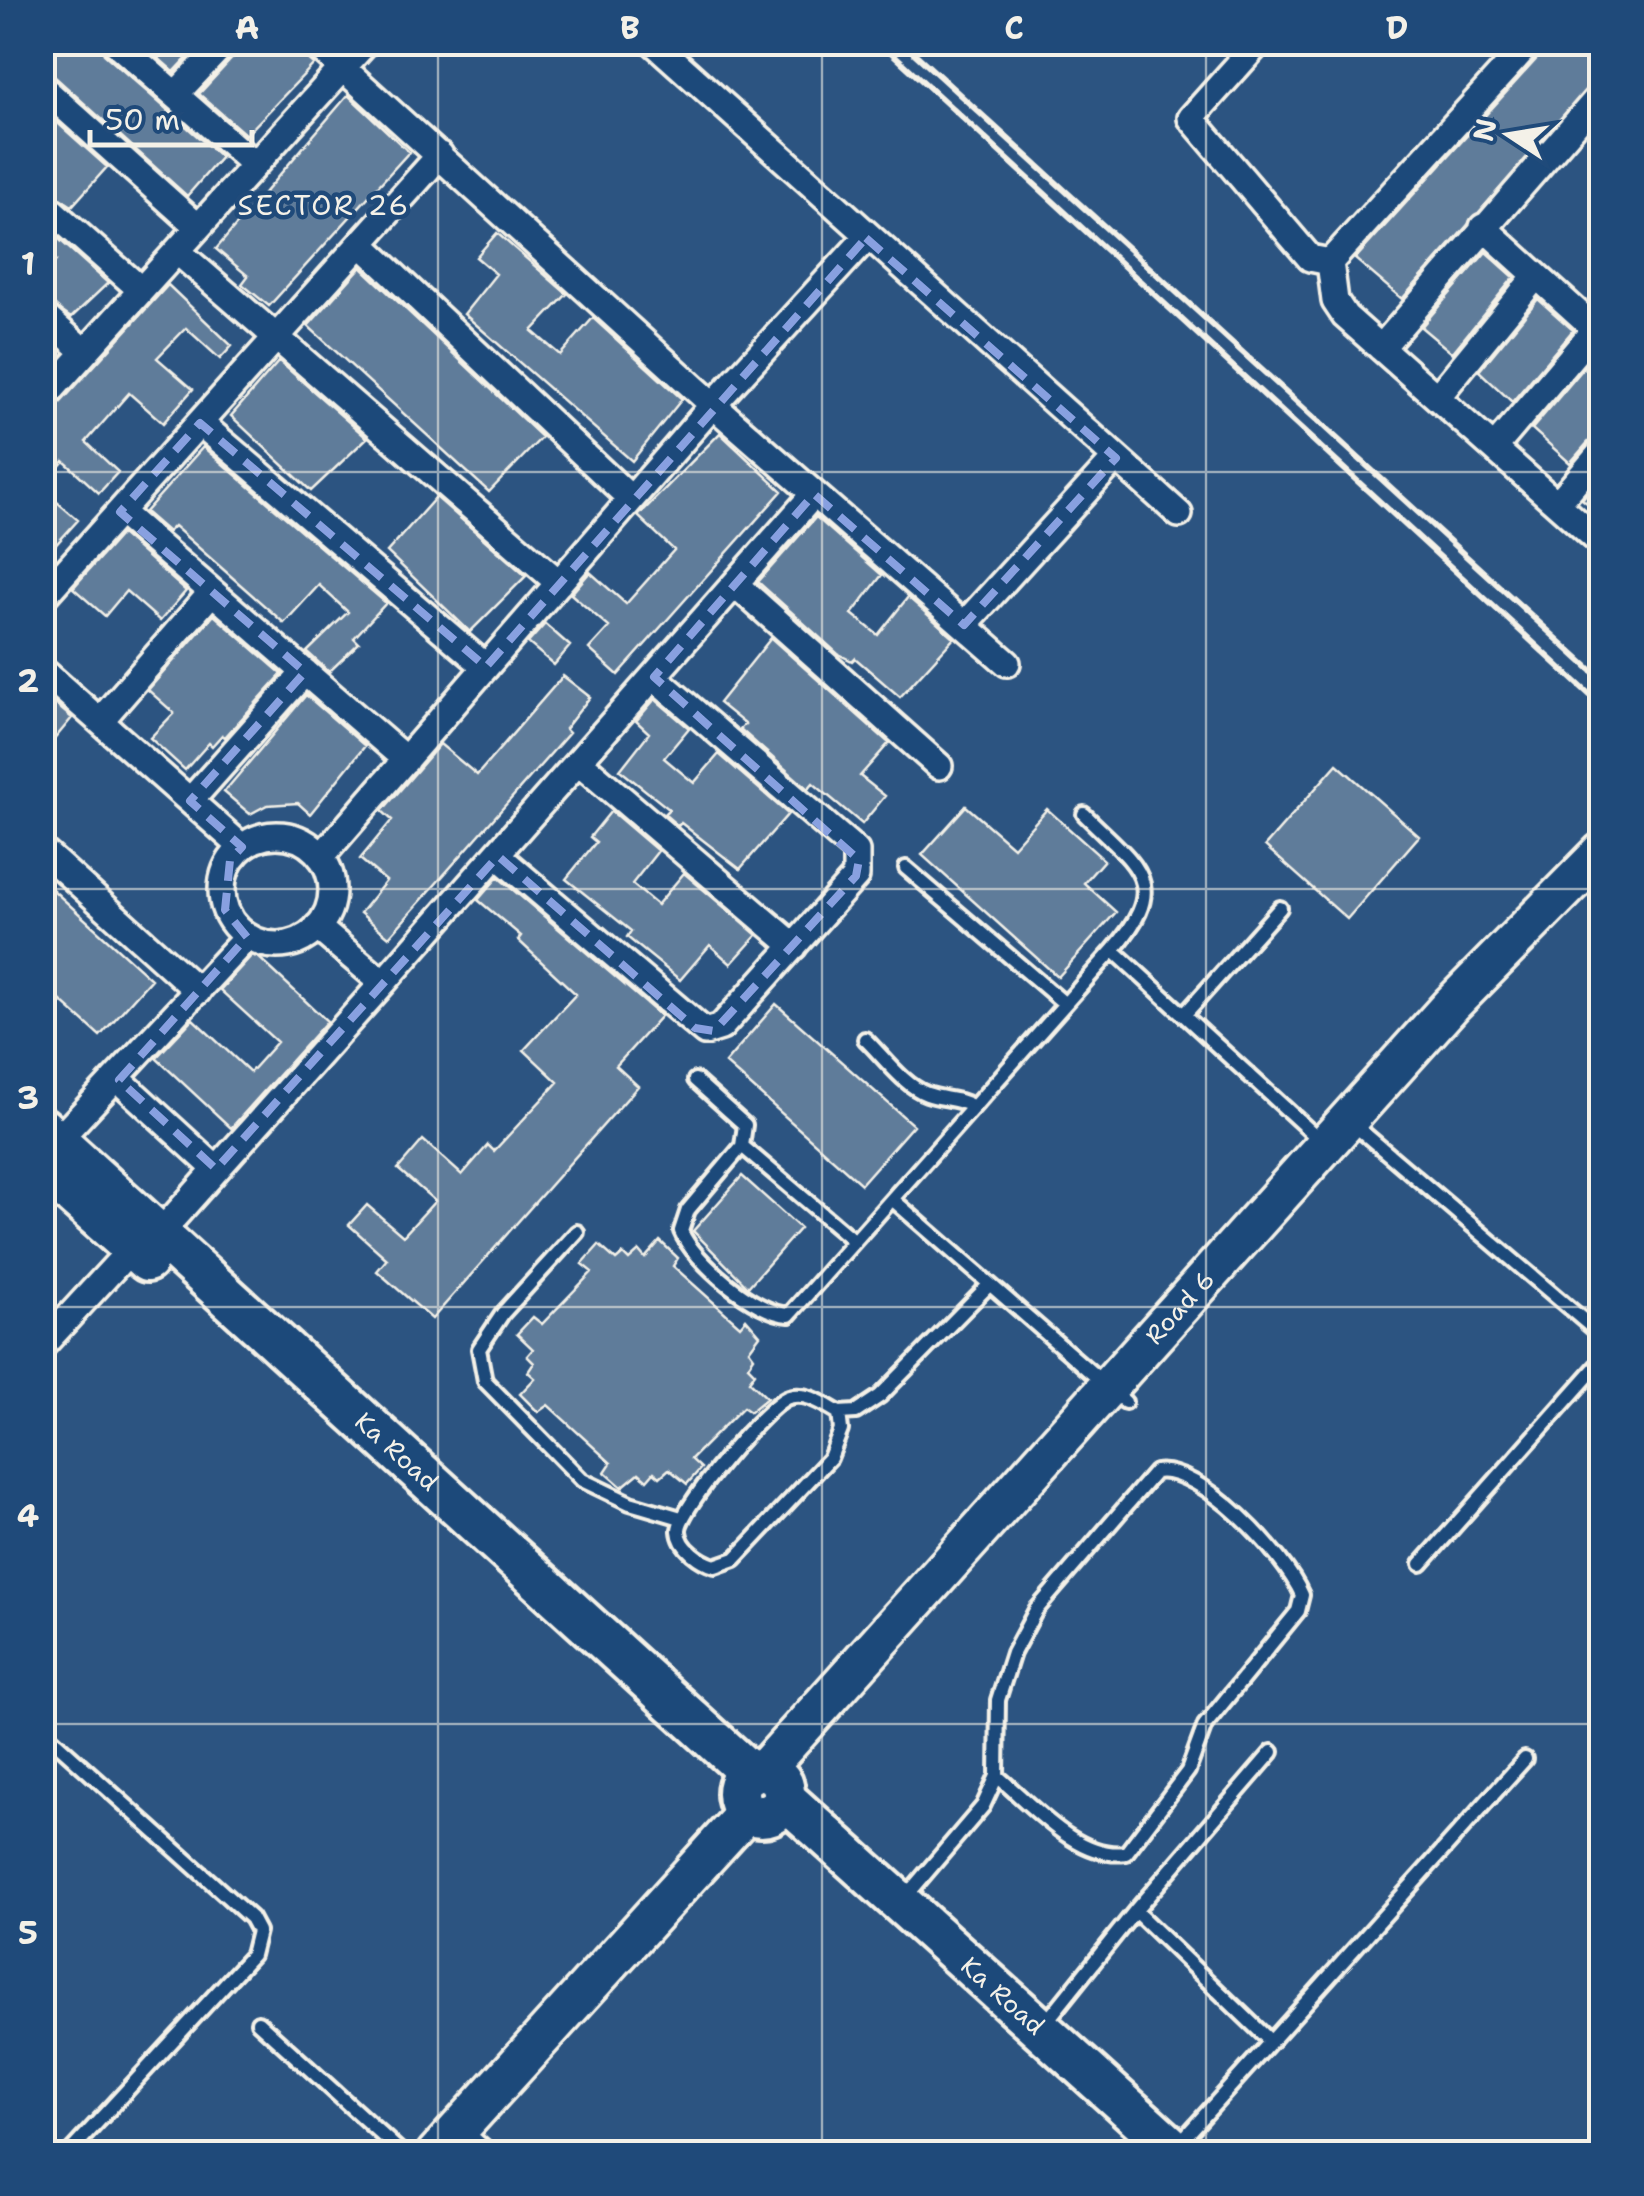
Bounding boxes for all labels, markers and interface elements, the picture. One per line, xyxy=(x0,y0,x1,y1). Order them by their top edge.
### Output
text: A xyxy=(235,6,259,49)
text: B xyxy=(620,6,640,49)
text: C xyxy=(1004,6,1024,49)
text: D xyxy=(1386,6,1408,49)
scale bar xyxy=(90,85,252,147)
north arrow xyxy=(1459,85,1559,185)
text: 50 m xyxy=(105,99,180,140)
text: N xyxy=(1464,115,1505,145)
district label: SECTOR 26 xyxy=(237,186,411,224)
text: 1 xyxy=(21,242,35,285)
text: 2 xyxy=(17,659,39,702)
text: 3 xyxy=(17,1076,39,1119)
street label: Road 6 xyxy=(1137,1263,1222,1352)
street label: Ka Road xyxy=(348,1404,446,1498)
text: 4 xyxy=(17,1494,39,1537)
text: 5 xyxy=(18,1911,38,1954)
street label: Ka Road xyxy=(954,1949,1053,2042)

